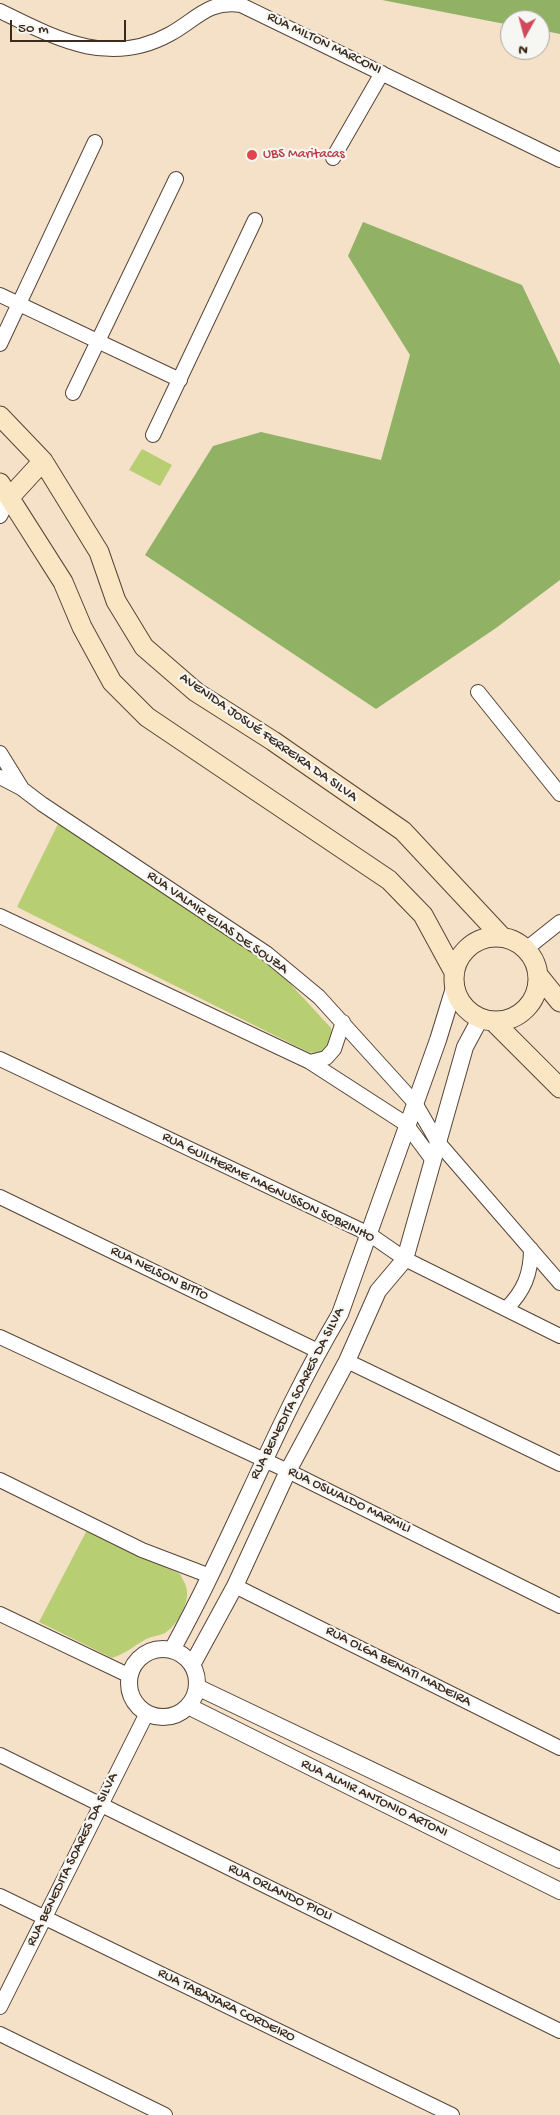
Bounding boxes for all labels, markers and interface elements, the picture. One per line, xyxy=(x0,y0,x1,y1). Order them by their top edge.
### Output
street label: RUA MILTON MARCONI xyxy=(264,9,384,79)
scale bar xyxy=(12,10,129,42)
north arrow xyxy=(500,10,550,60)
text: 50 m xyxy=(18,20,49,38)
text: N xyxy=(518,40,529,58)
place label: UBS Maritacas xyxy=(263,147,345,163)
marker: UBS Maritacas xyxy=(245,148,259,162)
street label: AVENIDA JOSUÉ FERREIRA DA SILVA xyxy=(176,670,360,806)
street label: RUA VALMIR ELIAS DE SOUZA xyxy=(143,868,291,978)
street label: RUA GUILHERME MAGNUSSON SOBRINHO xyxy=(159,1129,377,1247)
street label: RUA NELSON BITTO xyxy=(107,1243,211,1305)
street label: RUA BENEDITA SOARES DA SILVA xyxy=(247,1305,349,1483)
street label: RUA OSWALDO MARMILI xyxy=(285,1464,413,1538)
street label: RUA OLGA BENATI MADEIRA xyxy=(322,1623,474,1711)
street label: RUA ALMIR ANTONIO ARTONI xyxy=(298,1756,450,1842)
street label: RUA BENEDITA SOARES DA SILVA xyxy=(24,1771,122,1949)
street label: RUA ORLANDO PIOLI xyxy=(225,1860,335,1926)
street label: RUA TABAJARA CORDEIRO xyxy=(154,1965,298,2047)

